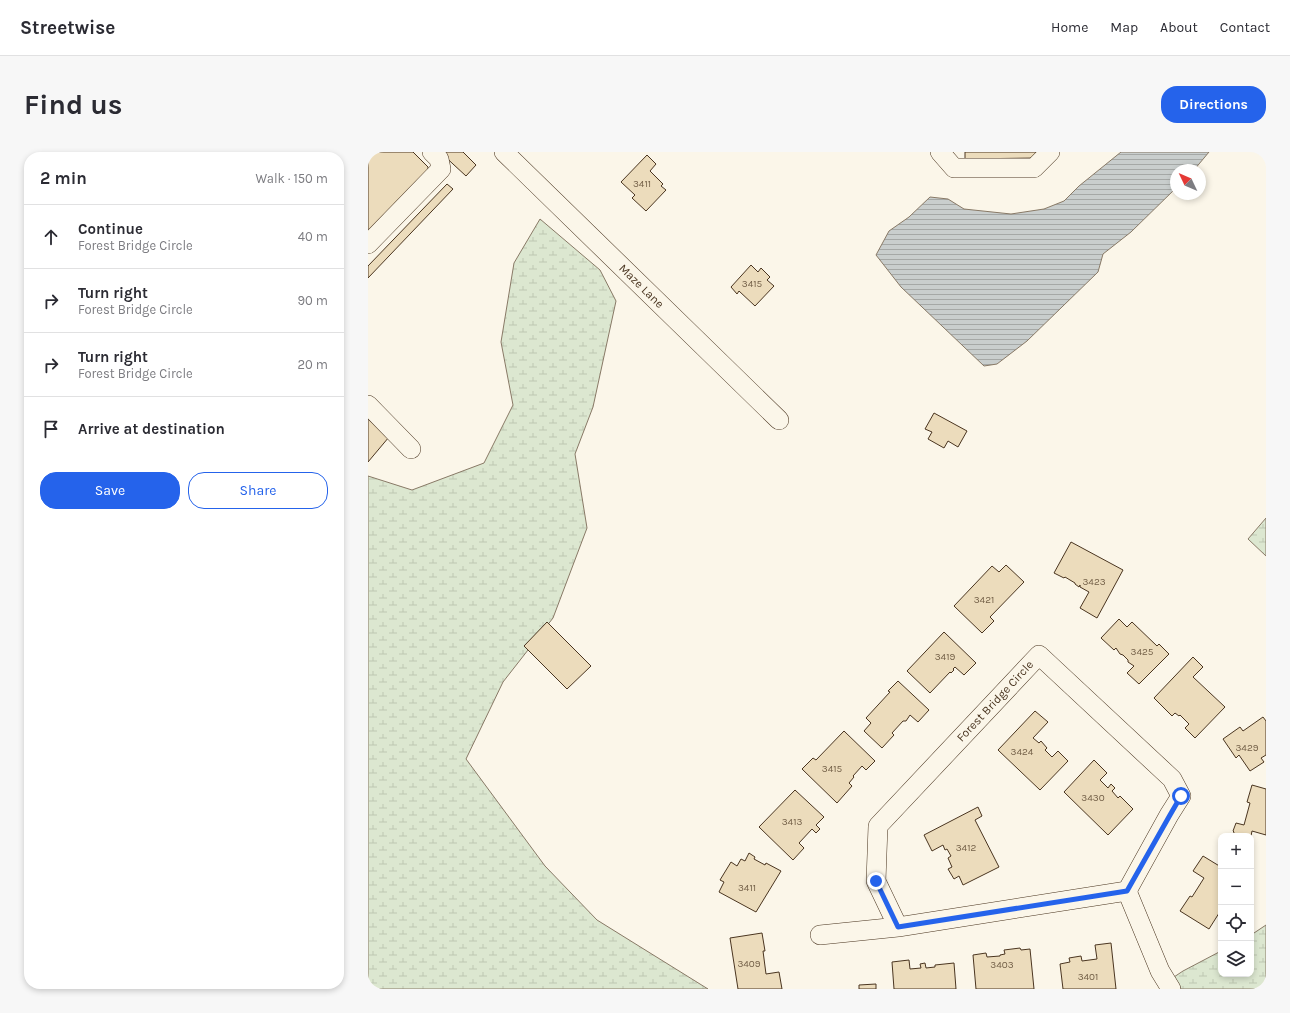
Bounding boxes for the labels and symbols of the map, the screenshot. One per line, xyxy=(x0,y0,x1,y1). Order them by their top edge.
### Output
north arrow xyxy=(1170,164,1206,200)
house number: 3411 xyxy=(633,178,651,190)
street label: Maze Lane xyxy=(616,261,667,311)
house number: 3415 xyxy=(742,278,763,290)
house number: 3423 xyxy=(1082,576,1106,588)
house number: 3421 xyxy=(974,594,994,606)
house number: 3425 xyxy=(1131,646,1154,658)
house number: 3419 xyxy=(935,651,955,663)
street label: Forest Bridge Circle xyxy=(954,657,1036,745)
house number: 3429 xyxy=(1235,742,1259,754)
house number: 3424 xyxy=(1011,746,1034,758)
house number: 3415 xyxy=(822,763,843,775)
route start xyxy=(1172,787,1190,805)
house number: 3430 xyxy=(1081,792,1105,804)
house number: 3413 xyxy=(782,816,802,828)
house number: 3412 xyxy=(956,842,976,854)
route end xyxy=(867,872,885,890)
house number: 3411 xyxy=(738,882,756,894)
house number: 3409 xyxy=(737,958,761,970)
house number: 3403 xyxy=(990,959,1014,971)
house number: 3401 xyxy=(1078,971,1098,983)

